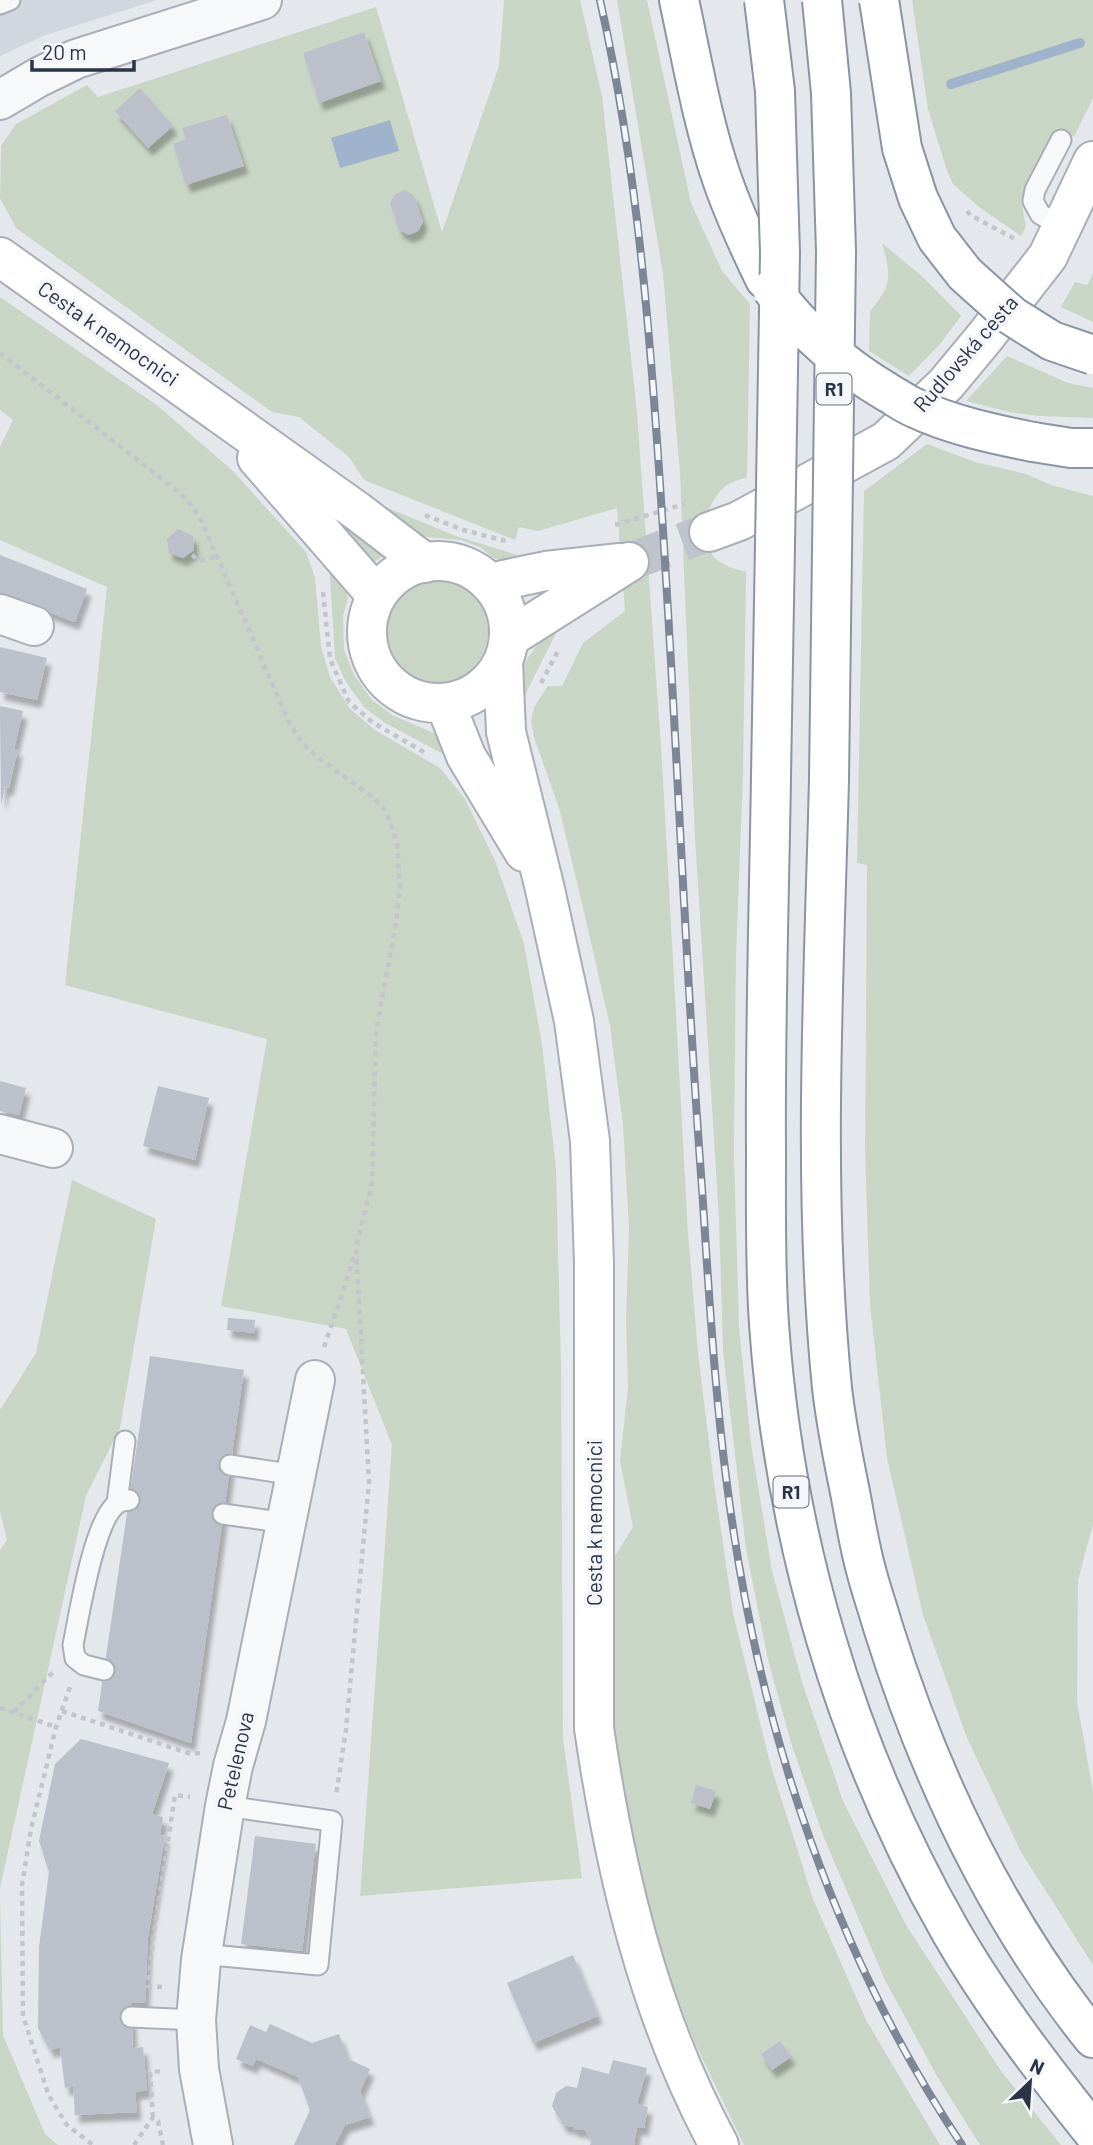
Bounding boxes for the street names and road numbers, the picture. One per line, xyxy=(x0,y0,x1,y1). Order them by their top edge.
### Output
street label: Cesta k nemocnici xyxy=(34,275,184,391)
street label: Rudlovská cesta xyxy=(907,290,1022,416)
road number: R1 xyxy=(816,374,852,404)
street label: Cesta k nemocnici xyxy=(581,1440,606,1606)
road number: R1 xyxy=(774,1476,808,1508)
street label: Petelenova xyxy=(211,1709,258,1812)

